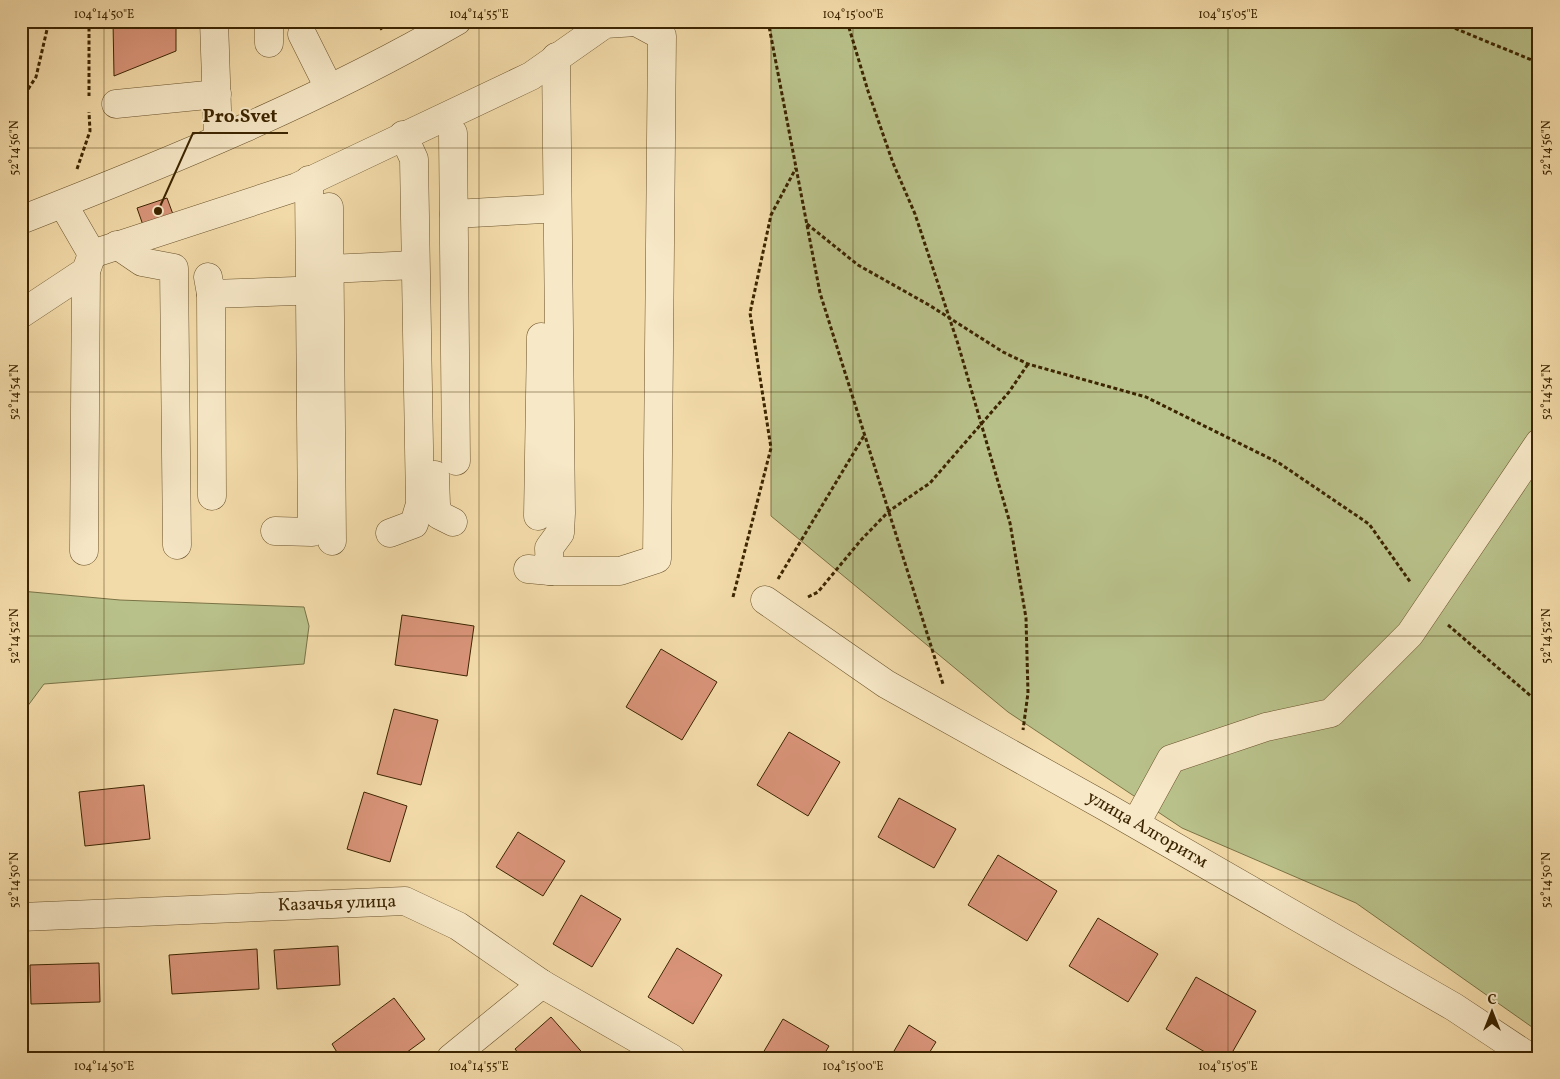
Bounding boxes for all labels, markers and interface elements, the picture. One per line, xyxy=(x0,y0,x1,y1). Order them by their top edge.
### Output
text: 104°14'50"E xyxy=(74,7,134,23)
text: 104°14'55"E xyxy=(449,7,509,23)
text: 104°15'00"E xyxy=(822,7,884,23)
text: 104°15'05"E xyxy=(1198,7,1258,23)
callout: Pro.Svet xyxy=(193,99,288,133)
text: Pro.Svet xyxy=(203,104,278,130)
text: 52°14'56"N xyxy=(7,120,23,176)
text: 52°14'56"N xyxy=(1539,120,1555,176)
text: 52°14'54"N xyxy=(7,364,23,420)
text: 52°14'54"N xyxy=(1539,364,1555,420)
text: 52°14'52"N xyxy=(7,608,23,664)
text: 52°14'52"N xyxy=(1539,608,1555,664)
street label: улица Алгоритм xyxy=(1082,785,1212,875)
text: 52°14'50"N xyxy=(7,852,23,908)
text: 52°14'50"N xyxy=(1539,852,1555,908)
street label: Казачья улица xyxy=(277,889,397,919)
north arrow xyxy=(1468,986,1518,1036)
text: С xyxy=(1487,991,1497,1010)
text: 104°14'50"E xyxy=(74,1059,134,1075)
text: 104°14'55"E xyxy=(449,1059,509,1075)
text: 104°15'00"E xyxy=(822,1059,884,1075)
text: 104°15'05"E xyxy=(1198,1059,1258,1075)

